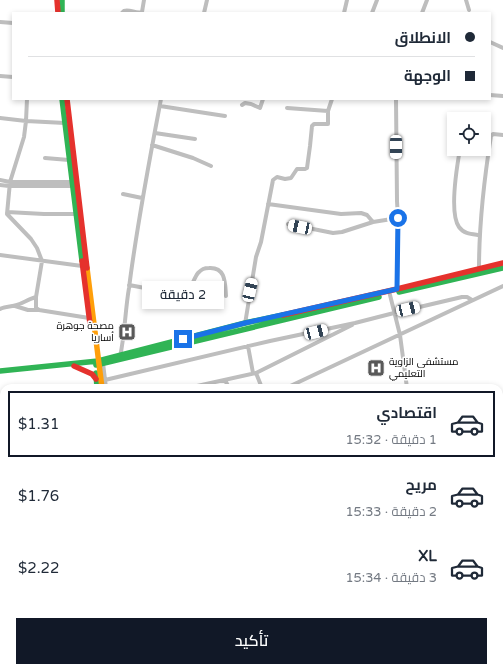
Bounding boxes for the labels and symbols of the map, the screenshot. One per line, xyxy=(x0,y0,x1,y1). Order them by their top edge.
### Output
car xyxy=(390,135,402,159)
route start xyxy=(389,209,407,227)
car xyxy=(287,219,313,235)
car xyxy=(241,277,259,303)
callout: 2 دقيقة xyxy=(142,281,224,309)
car xyxy=(395,300,421,318)
place label: مصحة جوهرة أساريا xyxy=(57,320,114,344)
hospital icon: مصحة جوهرة أساريا xyxy=(117,322,137,342)
car xyxy=(303,323,329,341)
route end xyxy=(174,330,192,348)
place label: مستشفى الزاوية التعليمي xyxy=(389,356,458,381)
hospital icon: مستشفى الزاوية التعليمي xyxy=(366,358,386,378)

